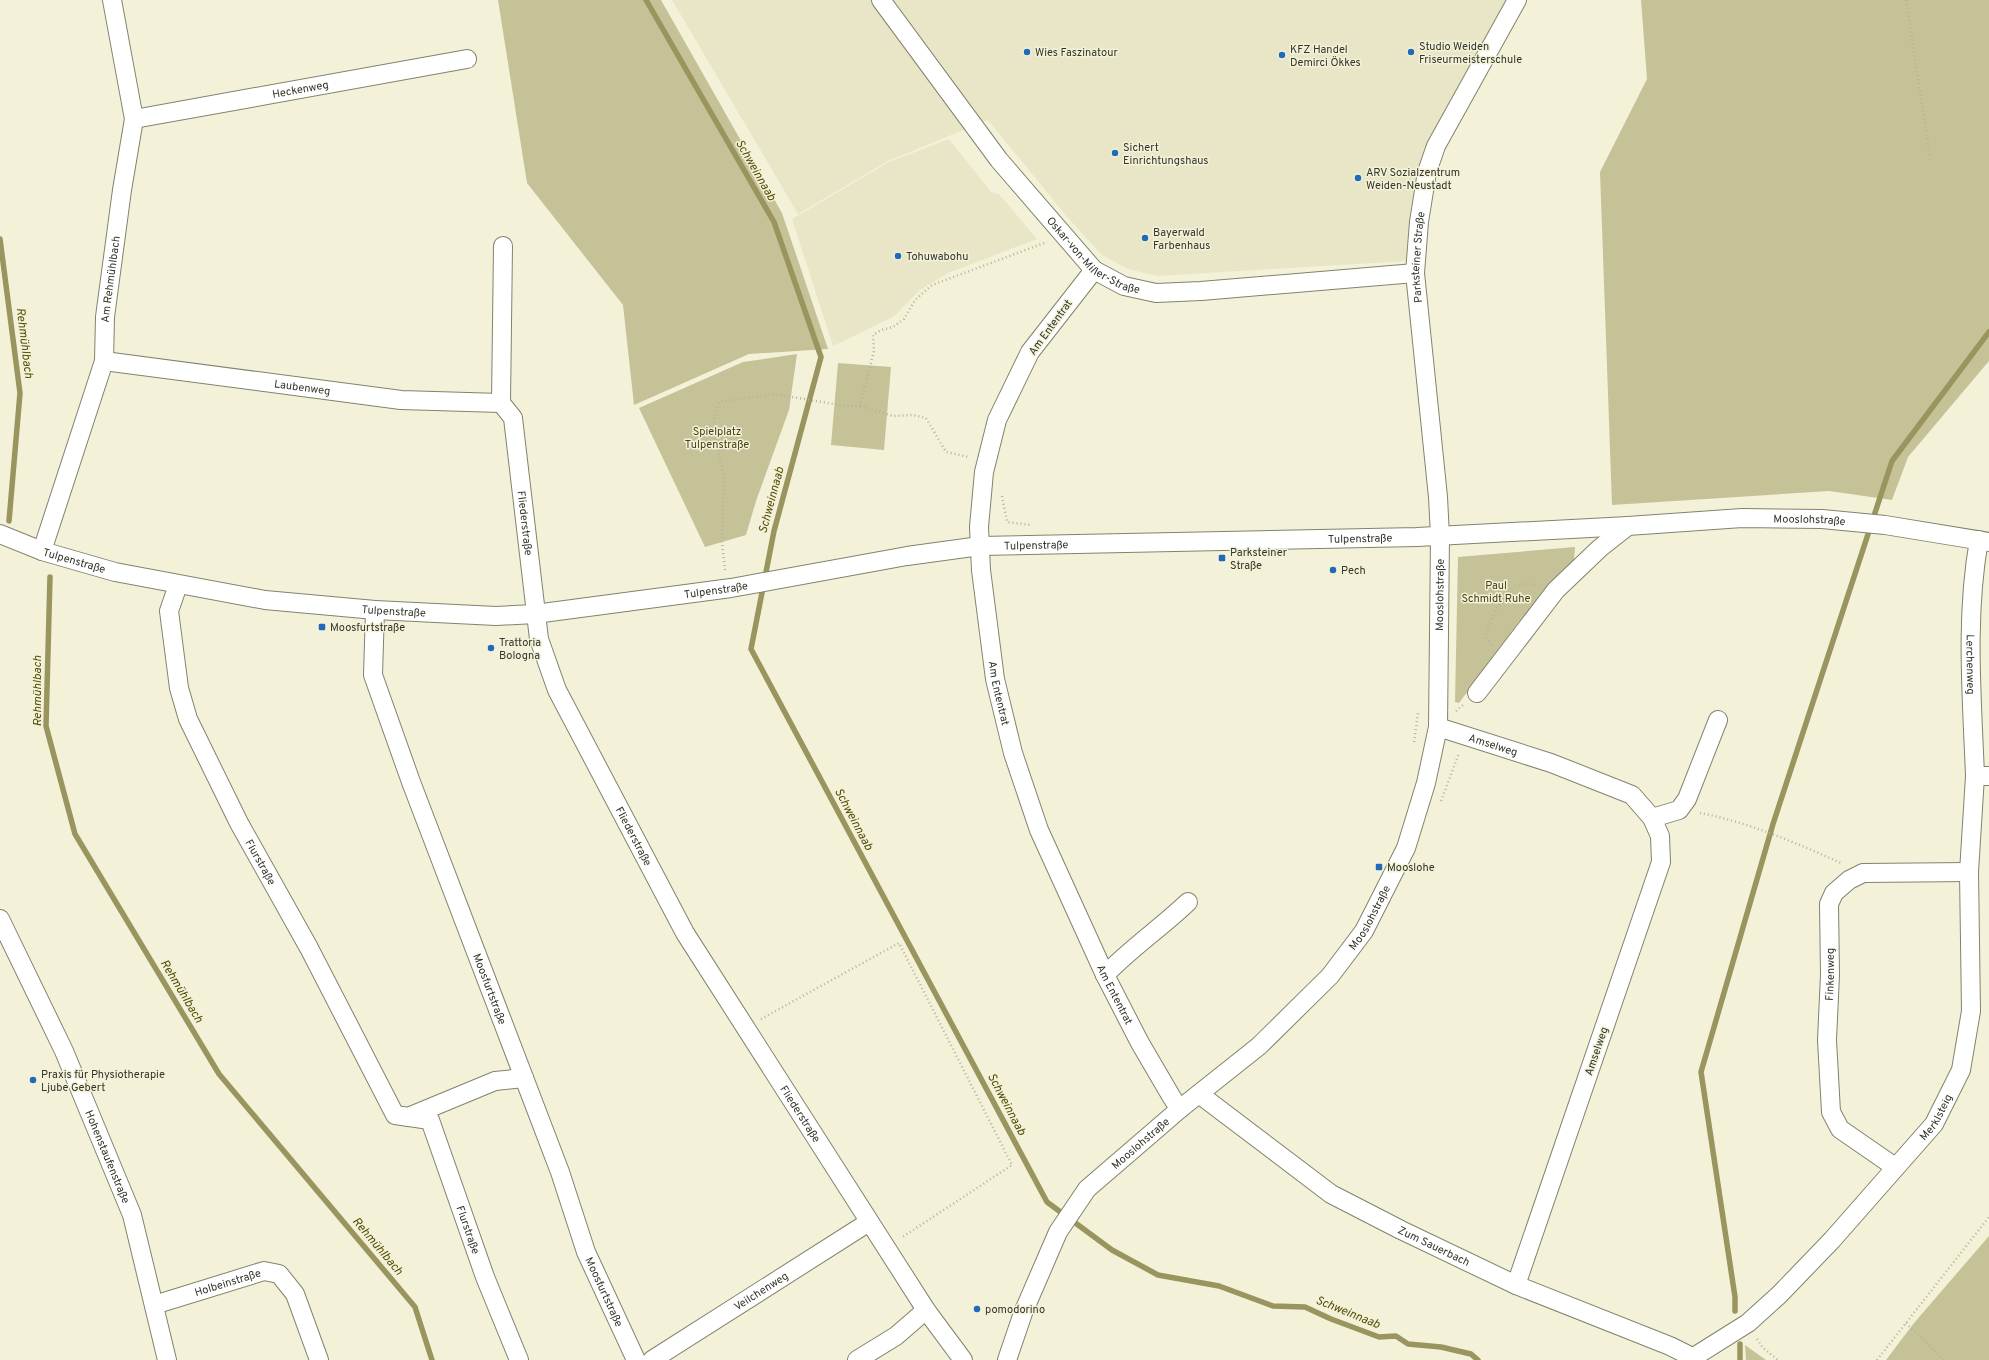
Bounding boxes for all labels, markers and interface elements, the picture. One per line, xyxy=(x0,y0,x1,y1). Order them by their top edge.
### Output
place label: Studio Weiden Friseurmeisterschule xyxy=(1419,40,1522,67)
place label: KFZ Handel Demirci Ökkes xyxy=(1290,43,1361,70)
place label: Wies Faszinatour xyxy=(1035,46,1118,60)
marker: Wies Faszinatour xyxy=(1022,47,1032,57)
marker: Studio Weiden Friseurmeisterschule xyxy=(1406,47,1416,57)
marker: KFZ Handel Demirci Ökkes xyxy=(1277,50,1287,60)
street label: Heckenweg xyxy=(271,78,330,102)
water label: Schweinnaab xyxy=(731,137,779,204)
place label: Sichert Einrichtungshaus xyxy=(1123,141,1209,168)
marker: Sichert Einrichtungshaus xyxy=(1110,148,1120,158)
place label: ARV Sozialzentrum Weiden-Neustadt xyxy=(1366,166,1460,193)
marker: ARV Sozialzentrum Weiden-Neustadt xyxy=(1353,173,1363,183)
street label: Parksteiner Straße xyxy=(1409,211,1429,303)
street label: Oskar-von-Miller-Straße xyxy=(1043,214,1141,297)
place label: Bayerwald Farbenhaus xyxy=(1153,226,1210,253)
marker: Bayerwald Farbenhaus xyxy=(1140,233,1150,243)
street label: Am Rehmühlbach xyxy=(99,235,124,323)
place label: Tohuwabohu xyxy=(906,250,968,264)
marker: Tohuwabohu xyxy=(893,251,903,261)
street label: Am Ententrat xyxy=(1026,297,1076,358)
water label: Rehmühlbach xyxy=(12,307,36,380)
street label: Laubenweg xyxy=(273,377,331,399)
park label: Spielplatz Tulpenstraße xyxy=(685,425,749,452)
water label: Schweinnaab xyxy=(755,465,789,535)
street label: Fliederstraße xyxy=(514,490,535,556)
street label: Mooslohstraße xyxy=(1773,512,1846,529)
street label: Tulpenstraße xyxy=(1328,532,1393,547)
street label: Tulpenstraße xyxy=(1004,538,1069,554)
street label: Tulpenstraße xyxy=(41,546,107,577)
place label: Parksteiner Straße xyxy=(1230,546,1288,573)
marker: Parksteiner Straße xyxy=(1217,553,1227,563)
street label: Mooslohstraße xyxy=(1433,559,1448,631)
place label: Pech xyxy=(1341,564,1366,578)
marker: Pech xyxy=(1328,565,1338,575)
street label: Tulpenstraße xyxy=(683,579,749,602)
park label: Paul Schmidt Ruhe xyxy=(1462,579,1531,606)
street label: Tulpenstraße xyxy=(361,603,426,621)
place label: Moosfurtstraße xyxy=(330,621,405,635)
marker: Moosfurtstraße xyxy=(317,622,327,632)
street label: Lerchenweg xyxy=(1963,634,1978,695)
place label: Trattoria Bologna xyxy=(499,636,541,663)
marker: Trattoria Bologna xyxy=(486,643,496,653)
water label: Rehmühlbach xyxy=(30,655,46,727)
street label: Am Ententrat xyxy=(985,660,1012,727)
street label: Amselweg xyxy=(1467,731,1519,760)
water label: Schweinnaab xyxy=(830,786,876,854)
street label: Fliederstraße xyxy=(612,805,654,869)
street label: Flurstraße xyxy=(242,837,278,888)
place label: Mooslohe xyxy=(1387,861,1435,875)
marker: Mooslohe xyxy=(1374,862,1384,872)
street label: Mooslohstraße xyxy=(1346,883,1394,953)
street label: Finkenweg xyxy=(1823,948,1838,1001)
street label: Moosfurtstraße xyxy=(469,952,509,1027)
water label: Rehmühlbach xyxy=(156,957,207,1027)
street label: Am Ententrat xyxy=(1093,963,1135,1027)
street label: Amselweg xyxy=(1582,1025,1612,1078)
place label: Praxis für Physiotherapie Ljube Gebert xyxy=(41,1068,165,1095)
water label: Schweinnaab xyxy=(983,1071,1029,1139)
marker: Praxis für Physiotherapie Ljube Gebert xyxy=(28,1075,38,1085)
street label: Fliederstraße xyxy=(776,1083,823,1146)
street label: Merklsteig xyxy=(1917,1092,1956,1144)
street label: Hohenstaufenstraße xyxy=(81,1108,132,1206)
street label: Mooslohstraße xyxy=(1109,1115,1173,1173)
street label: Flurstraße xyxy=(453,1204,482,1256)
water label: Rehmühlbach xyxy=(348,1214,407,1279)
street label: Zum Sauerbach xyxy=(1395,1224,1472,1270)
street label: Moosfurtstraße xyxy=(581,1255,626,1329)
street label: Holbeinstraße xyxy=(193,1266,263,1300)
street label: Veilchenweg xyxy=(732,1269,791,1314)
water label: Schweinnaab xyxy=(1313,1293,1383,1333)
place label: pomodorino xyxy=(985,1303,1045,1317)
marker: pomodorino xyxy=(972,1304,982,1314)

